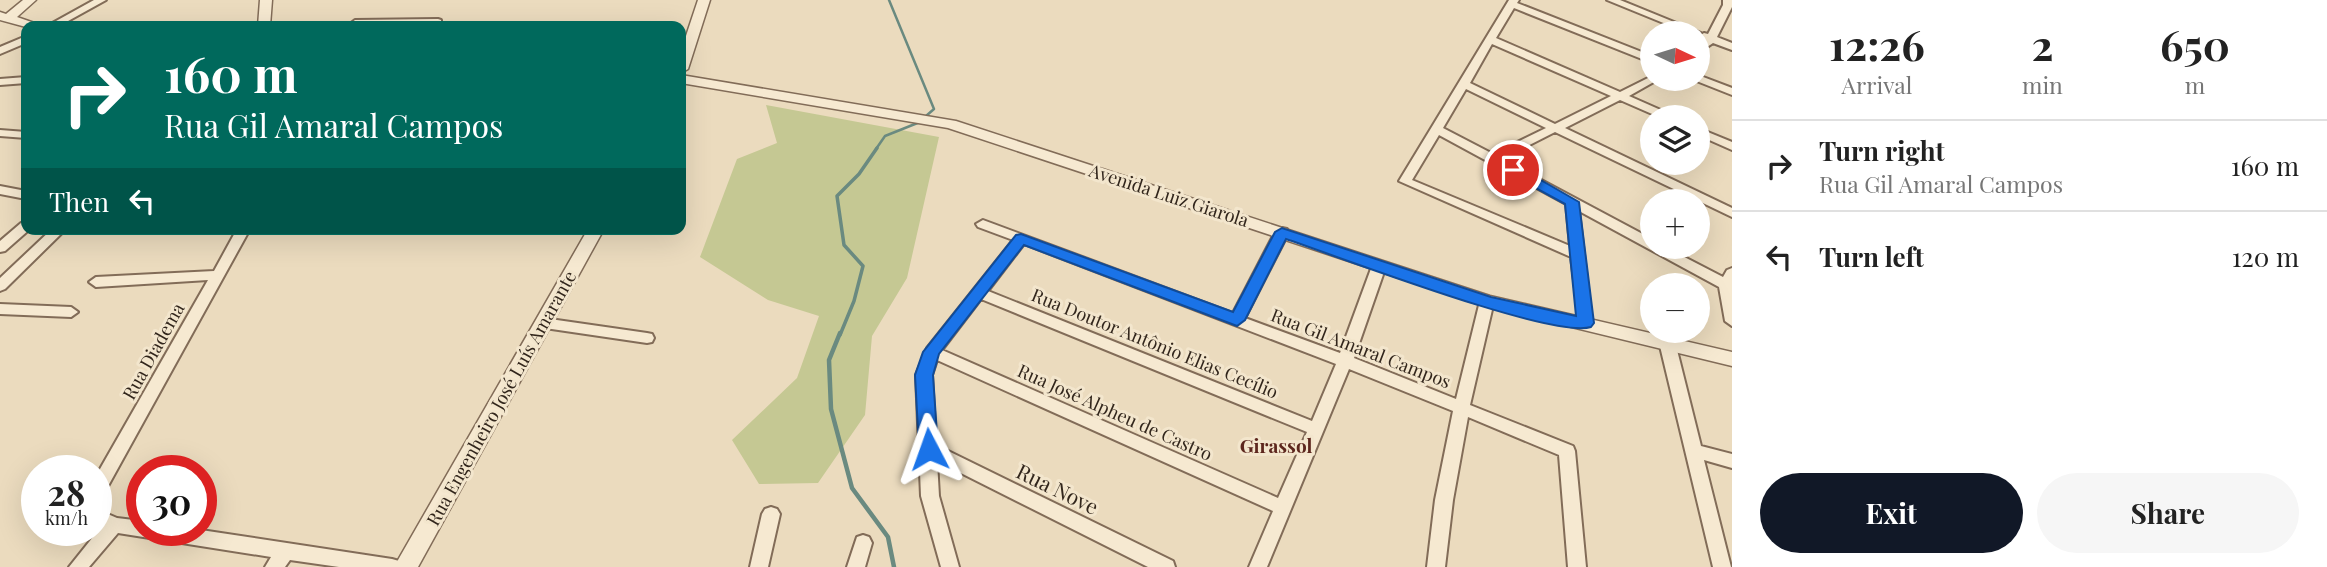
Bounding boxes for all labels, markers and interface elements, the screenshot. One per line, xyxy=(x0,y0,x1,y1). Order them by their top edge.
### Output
text: 12:26 xyxy=(1829,16,1925,72)
text: 2 xyxy=(2031,16,2053,72)
text: 650 xyxy=(2160,16,2230,72)
north arrow xyxy=(1640,21,1710,91)
map controls xyxy=(1640,21,1710,343)
text: 160 m xyxy=(164,40,298,105)
icon: right xyxy=(49,49,140,140)
text: Arrival xyxy=(1842,69,1912,100)
text: min xyxy=(2022,69,2063,100)
text: m xyxy=(2185,69,2205,100)
text: Rua Gil Amaral Campos xyxy=(164,103,503,146)
button: layers xyxy=(1640,105,1710,175)
text: Turn right xyxy=(1819,133,1945,168)
pin xyxy=(1483,140,1543,200)
icon: right xyxy=(1760,147,1798,185)
text: 160 m xyxy=(2231,148,2299,183)
icon: arrive xyxy=(1494,151,1532,189)
street label: Avenida Luiz Giarola xyxy=(1085,158,1252,232)
text: Rua Gil Amaral Campos xyxy=(1819,168,2063,199)
icon: left xyxy=(123,182,161,220)
text: Then xyxy=(49,184,109,219)
button: + xyxy=(1640,189,1710,259)
icon: left xyxy=(1760,238,1798,276)
text: Turn left xyxy=(1819,239,1924,274)
text: 120 m xyxy=(2232,239,2299,274)
street label: Rua Engenheiro José Luís Amarante xyxy=(421,266,581,530)
button: − xyxy=(1640,273,1710,343)
street label: Rua Doutor Antônio Elias Cecílio xyxy=(1028,282,1282,404)
street label: Rua Diadema xyxy=(117,298,189,404)
street label: Rua Gil Amaral Campos xyxy=(1268,303,1454,393)
street label: Rua José Alpheu de Castro xyxy=(1014,358,1216,466)
position arrow xyxy=(892,412,966,486)
district label: Girassol xyxy=(1240,432,1312,458)
speed limit sign: 30 xyxy=(126,455,217,546)
street label: Rua Nove xyxy=(1012,456,1104,520)
text: 28 xyxy=(48,468,85,515)
button: Exit xyxy=(1760,473,2023,553)
button: Share xyxy=(2037,473,2299,553)
text: km/h xyxy=(45,506,88,530)

